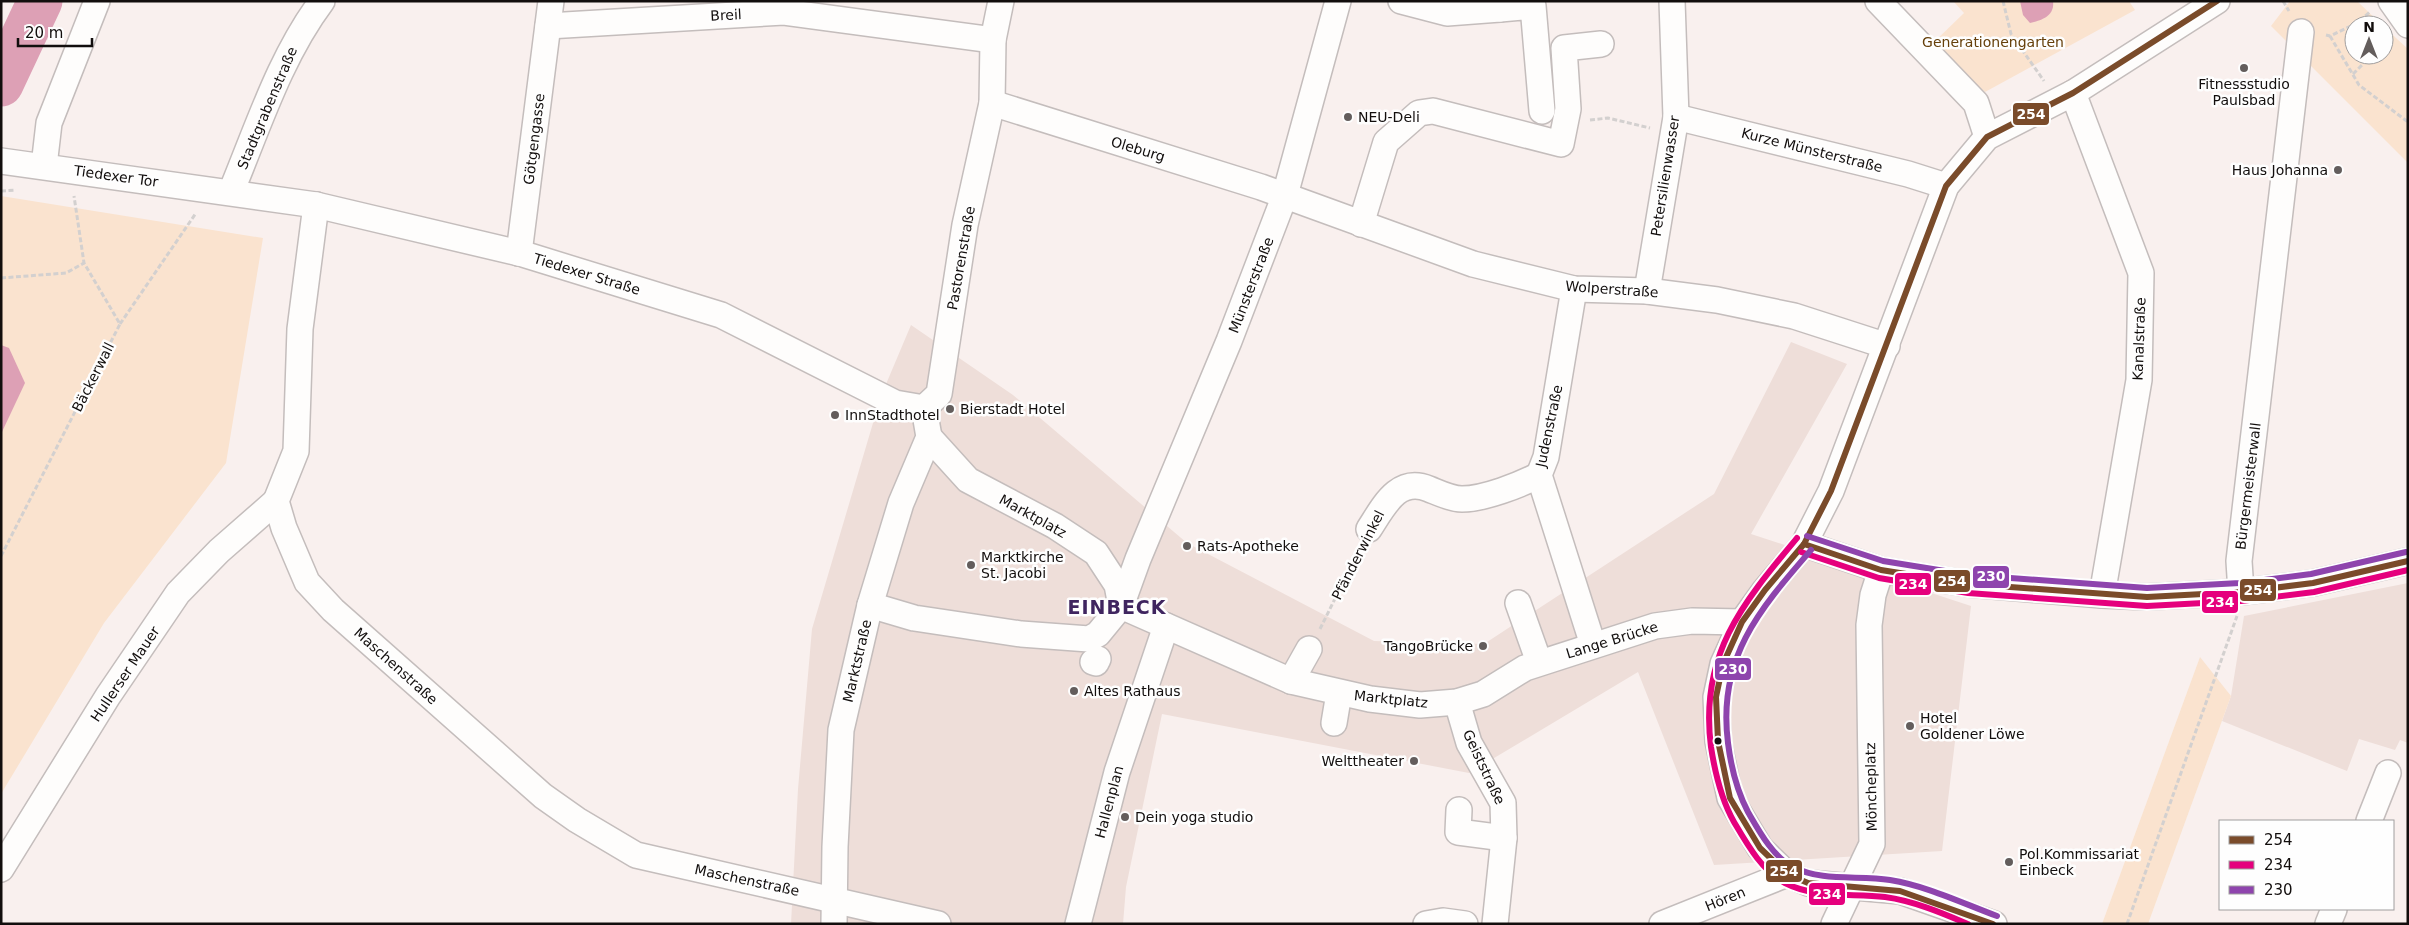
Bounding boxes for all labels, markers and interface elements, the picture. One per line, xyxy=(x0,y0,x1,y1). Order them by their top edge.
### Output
street label: Breil xyxy=(710,6,742,24)
scale bar xyxy=(18,15,91,47)
north arrow xyxy=(2344,15,2394,65)
text: N xyxy=(2363,19,2375,35)
text: 20 m xyxy=(25,24,63,42)
park label: Generationengarten xyxy=(1922,34,2064,50)
street label: Stadtgrabenstraße xyxy=(234,44,300,172)
marker: Fitnessstudio Paulsbad xyxy=(2238,62,2250,74)
place label: Fitnessstudio Paulsbad xyxy=(2198,76,2290,108)
street label: Götgengasse xyxy=(520,92,548,186)
line badge: 254 xyxy=(2012,102,2050,126)
text: 254 xyxy=(2016,106,2046,122)
place label: NEU-Deli xyxy=(1358,109,1420,125)
marker: NEU-Deli xyxy=(1342,111,1354,123)
street label: Petersilienwasser xyxy=(1648,114,1682,237)
street label: Kurze Münsterstraße xyxy=(1740,125,1884,175)
street label: Oleburg xyxy=(1109,133,1167,165)
street label: Tiedexer Tor xyxy=(72,162,159,190)
place label: Haus Johanna xyxy=(2232,162,2328,178)
marker: Haus Johanna xyxy=(2332,164,2344,176)
street label: Pastorenstraße xyxy=(944,205,978,311)
street label: Münsterstraße xyxy=(1225,235,1277,335)
street label: Tiedexer Straße xyxy=(531,250,642,298)
street label: Wolperstraße xyxy=(1565,278,1659,300)
street label: Kanalstraße xyxy=(2130,297,2148,381)
street label: Bäckerwall xyxy=(69,340,117,414)
street label: Judenstraße xyxy=(1532,383,1566,470)
place label: Bierstadt Hotel xyxy=(960,401,1065,417)
marker: Bierstadt Hotel xyxy=(944,403,956,415)
place label: InnStadthotel xyxy=(845,407,940,423)
marker: InnStadthotel xyxy=(829,409,841,421)
street label: Bürgermeisterwall xyxy=(2232,421,2264,551)
street label: Marktplatz xyxy=(997,491,1069,541)
street label: Pfänderwinkel xyxy=(1329,508,1387,602)
place label: Rats-Apotheke xyxy=(1197,538,1299,554)
marker: Rats-Apotheke xyxy=(1181,540,1193,552)
place label: Marktkirche St. Jacobi xyxy=(981,549,1064,581)
marker: Marktkirche St. Jacobi xyxy=(965,559,977,571)
line badge: 230 xyxy=(1972,565,2010,589)
text: 230 xyxy=(1976,568,2006,584)
line badge: 254 xyxy=(1933,569,1971,593)
line badge: 234 xyxy=(1894,572,1932,596)
text: 254 xyxy=(1937,573,1967,589)
text: 234 xyxy=(1898,576,1928,592)
line badge: 254 xyxy=(2239,578,2277,602)
text: 254 xyxy=(2243,582,2273,598)
line badge: 234 xyxy=(2201,590,2239,614)
text: 234 xyxy=(2205,594,2235,610)
district label: EINBECK xyxy=(1067,596,1167,618)
street label: Marktstraße xyxy=(840,618,874,704)
street label: Lange Brücke xyxy=(1564,618,1660,662)
street label: Hullerser Mauer xyxy=(87,623,163,725)
street label: Maschenstraße xyxy=(351,624,441,708)
place label: TangoBrücke xyxy=(1383,638,1473,654)
marker: TangoBrücke xyxy=(1477,640,1489,652)
line badge: 230 xyxy=(1714,657,1752,681)
text: 230 xyxy=(1718,661,1748,677)
place label: Altes Rathaus xyxy=(1084,683,1180,699)
marker: Altes Rathaus xyxy=(1068,685,1080,697)
street label: Marktplatz xyxy=(1353,687,1429,711)
place label: Hotel Goldener Löwe xyxy=(1920,710,2025,742)
marker: Hotel Goldener Löwe xyxy=(1904,720,1916,732)
street label: Geiststraße xyxy=(1460,727,1508,807)
unlabelled marker xyxy=(1713,736,1723,746)
street label: Möncheplatz xyxy=(1862,742,1880,832)
place label: Welttheater xyxy=(1322,753,1404,769)
marker: Welttheater xyxy=(1408,755,1420,767)
street label: Hallenplan xyxy=(1092,764,1126,840)
place label: Dein yoga studio xyxy=(1135,809,1253,825)
marker: Dein yoga studio xyxy=(1119,811,1131,823)
legend xyxy=(2219,820,2394,910)
text: 254 xyxy=(2264,831,2293,849)
place label: Pol.Kommissariat Einbeck xyxy=(2019,846,2139,878)
marker: Pol.Kommissariat Einbeck xyxy=(2003,856,2015,868)
text: 234 xyxy=(2264,856,2293,874)
line badge: 254 xyxy=(1765,859,1803,883)
street label: Maschenstraße xyxy=(693,861,801,899)
text: 254 xyxy=(1769,863,1799,879)
text: 230 xyxy=(2264,881,2293,899)
line badge: 234 xyxy=(1808,882,1846,906)
street label: Hören xyxy=(1703,884,1747,914)
text: 234 xyxy=(1812,886,1842,902)

